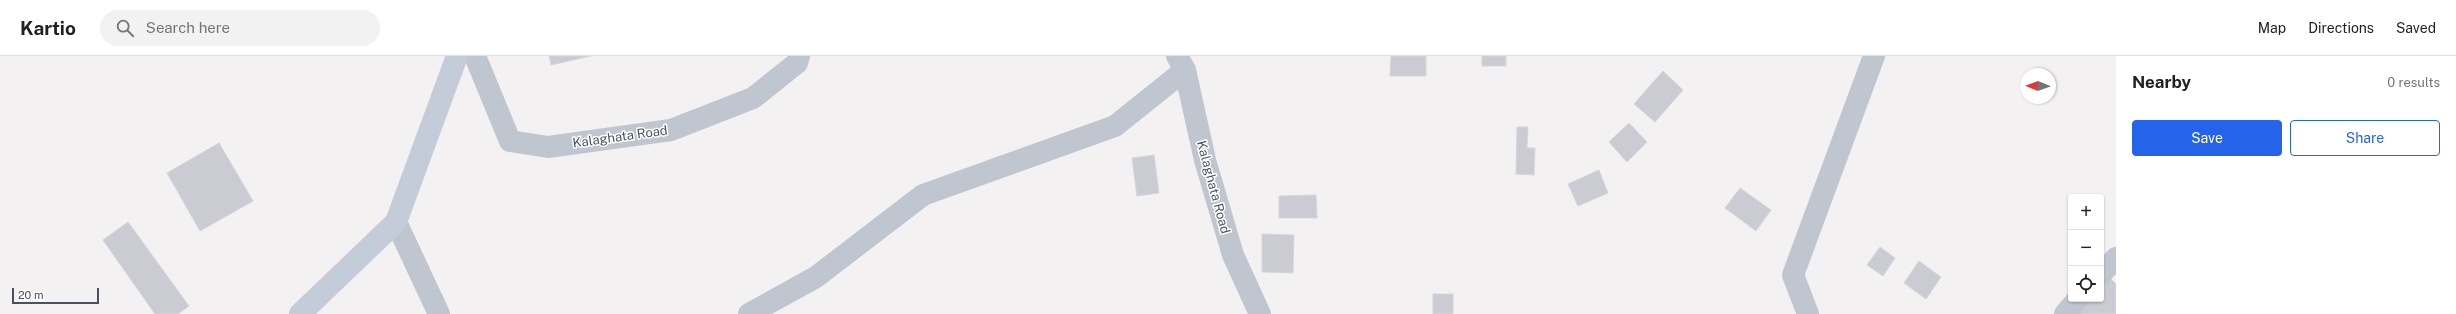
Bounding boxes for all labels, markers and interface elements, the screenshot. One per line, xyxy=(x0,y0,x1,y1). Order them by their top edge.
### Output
search box xyxy=(100,10,380,46)
text: Kartio xyxy=(20,17,76,39)
icon: search xyxy=(114,17,136,39)
text: Search here xyxy=(146,19,230,36)
text: Map xyxy=(2258,20,2286,36)
text: Directions xyxy=(2308,20,2374,36)
text: Saved xyxy=(2396,20,2436,36)
north arrow xyxy=(2020,68,2056,104)
text: Nearby xyxy=(2132,72,2191,92)
text: 0 results xyxy=(2387,75,2440,90)
button: Save xyxy=(2132,120,2282,156)
button: Share xyxy=(2290,120,2440,156)
street label: Kalaghata Road xyxy=(572,122,668,151)
street label: Kalaghata Road xyxy=(1194,139,1233,235)
map controls xyxy=(2068,194,2104,302)
button: + xyxy=(2068,194,2104,230)
button: − xyxy=(2068,230,2104,266)
button: locate xyxy=(2068,266,2104,302)
scale bar xyxy=(12,286,99,305)
text: 20 m xyxy=(18,289,43,301)

